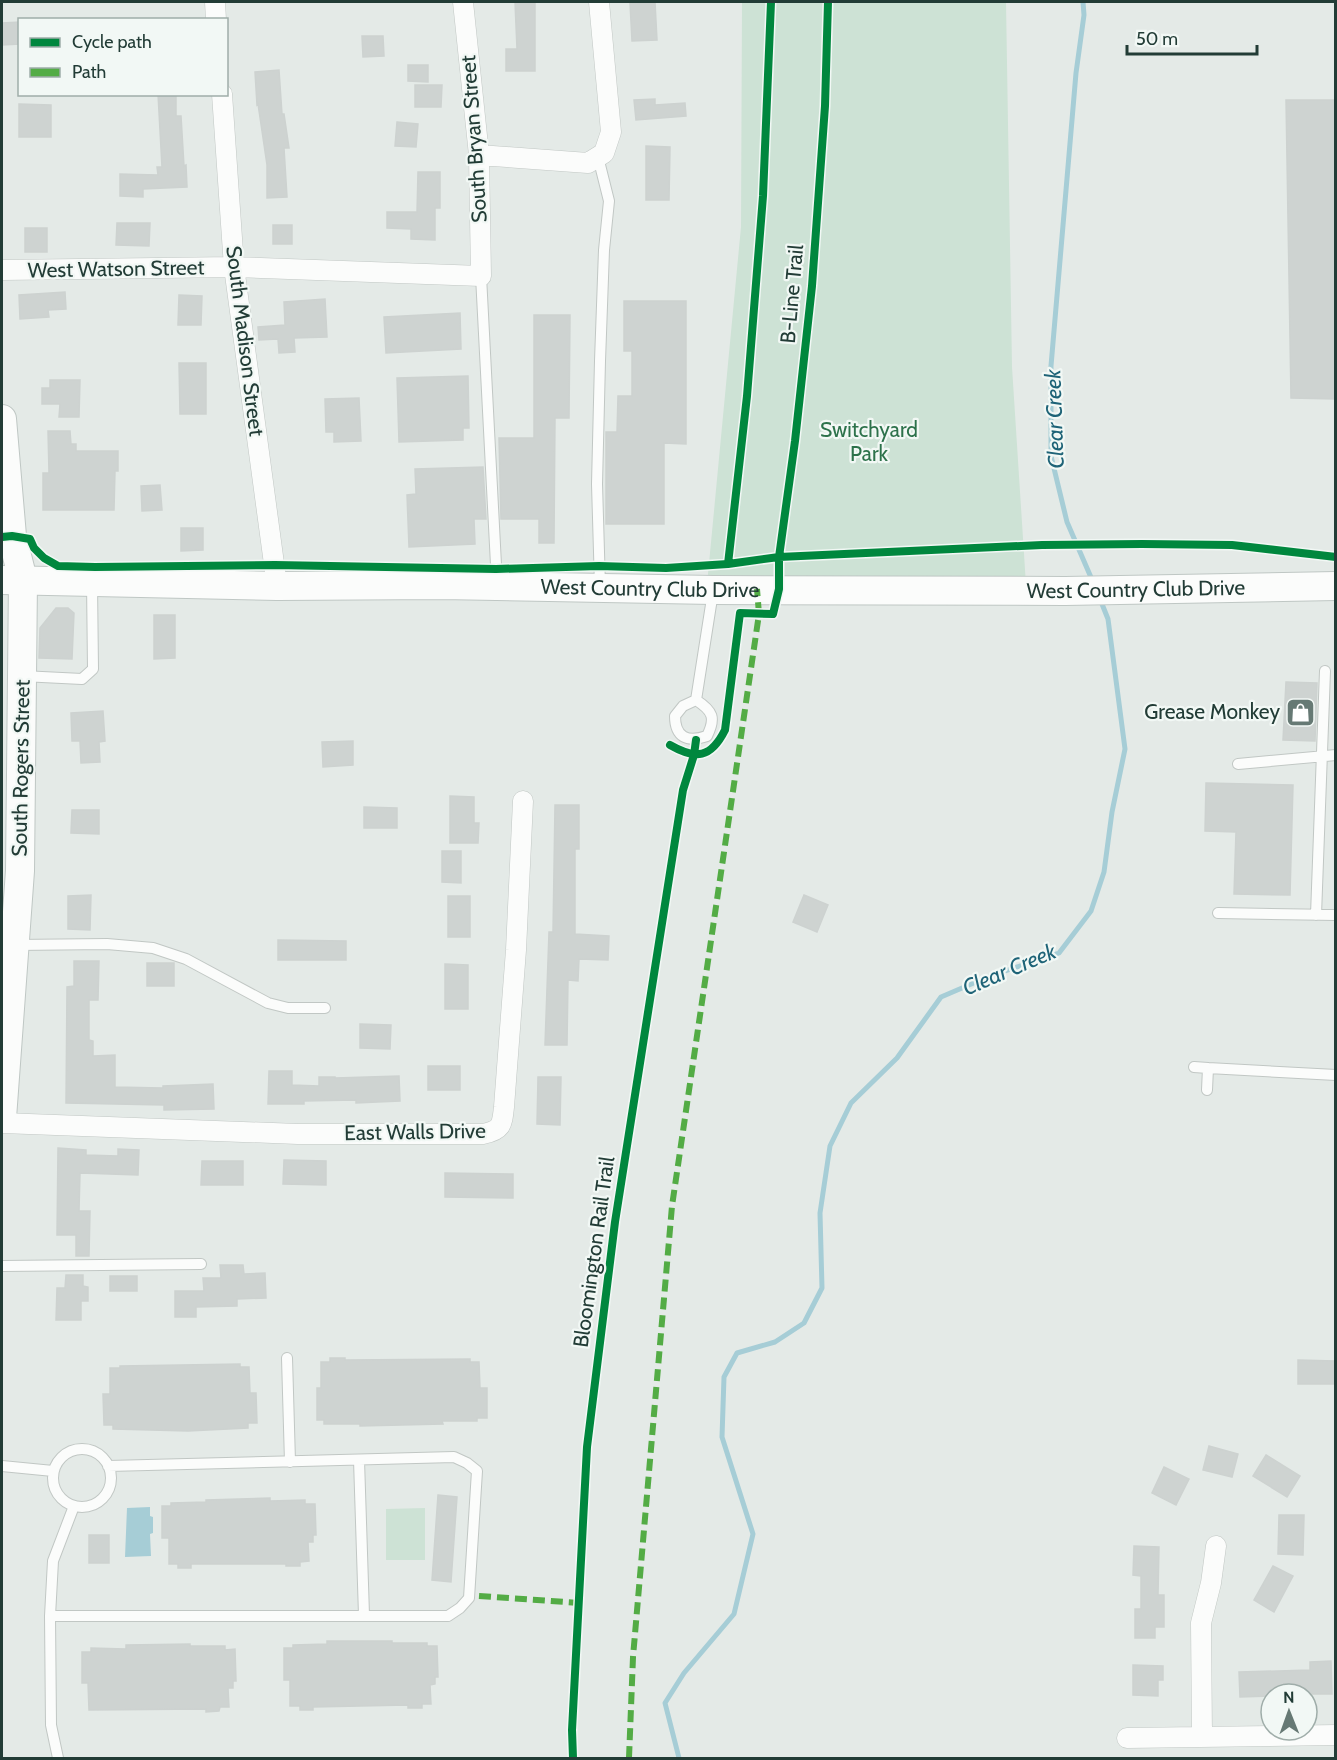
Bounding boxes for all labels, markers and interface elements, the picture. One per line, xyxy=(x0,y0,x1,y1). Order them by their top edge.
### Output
legend xyxy=(18,18,228,96)
scale bar xyxy=(1127,18,1258,56)
text: 50 m xyxy=(1136,28,1178,50)
text: Cycle path xyxy=(72,31,152,53)
street label: South Bryan Street xyxy=(455,54,492,224)
text: Path xyxy=(72,61,106,83)
street label: South Madison Street xyxy=(221,244,270,438)
street label: B-Line Trail xyxy=(775,244,808,344)
street label: West Watson Street xyxy=(27,254,205,283)
water label: Clear Creek xyxy=(1039,368,1070,469)
park label: Switchyard Park xyxy=(820,417,918,466)
street label: West Country Club Drive xyxy=(540,574,759,602)
street label: West Country Club Drive xyxy=(1027,575,1246,603)
street label: South Rogers Street xyxy=(6,679,35,857)
shop icon: Grease Monkey xyxy=(1285,696,1317,728)
place label: Grease Monkey xyxy=(1144,699,1280,724)
water label: Clear Creek xyxy=(958,937,1061,1001)
street label: East Walls Drive xyxy=(344,1118,486,1145)
street label: Bloomington Rail Trail xyxy=(568,1155,619,1349)
north arrow xyxy=(1259,1682,1319,1742)
text: N xyxy=(1283,1688,1295,1707)

